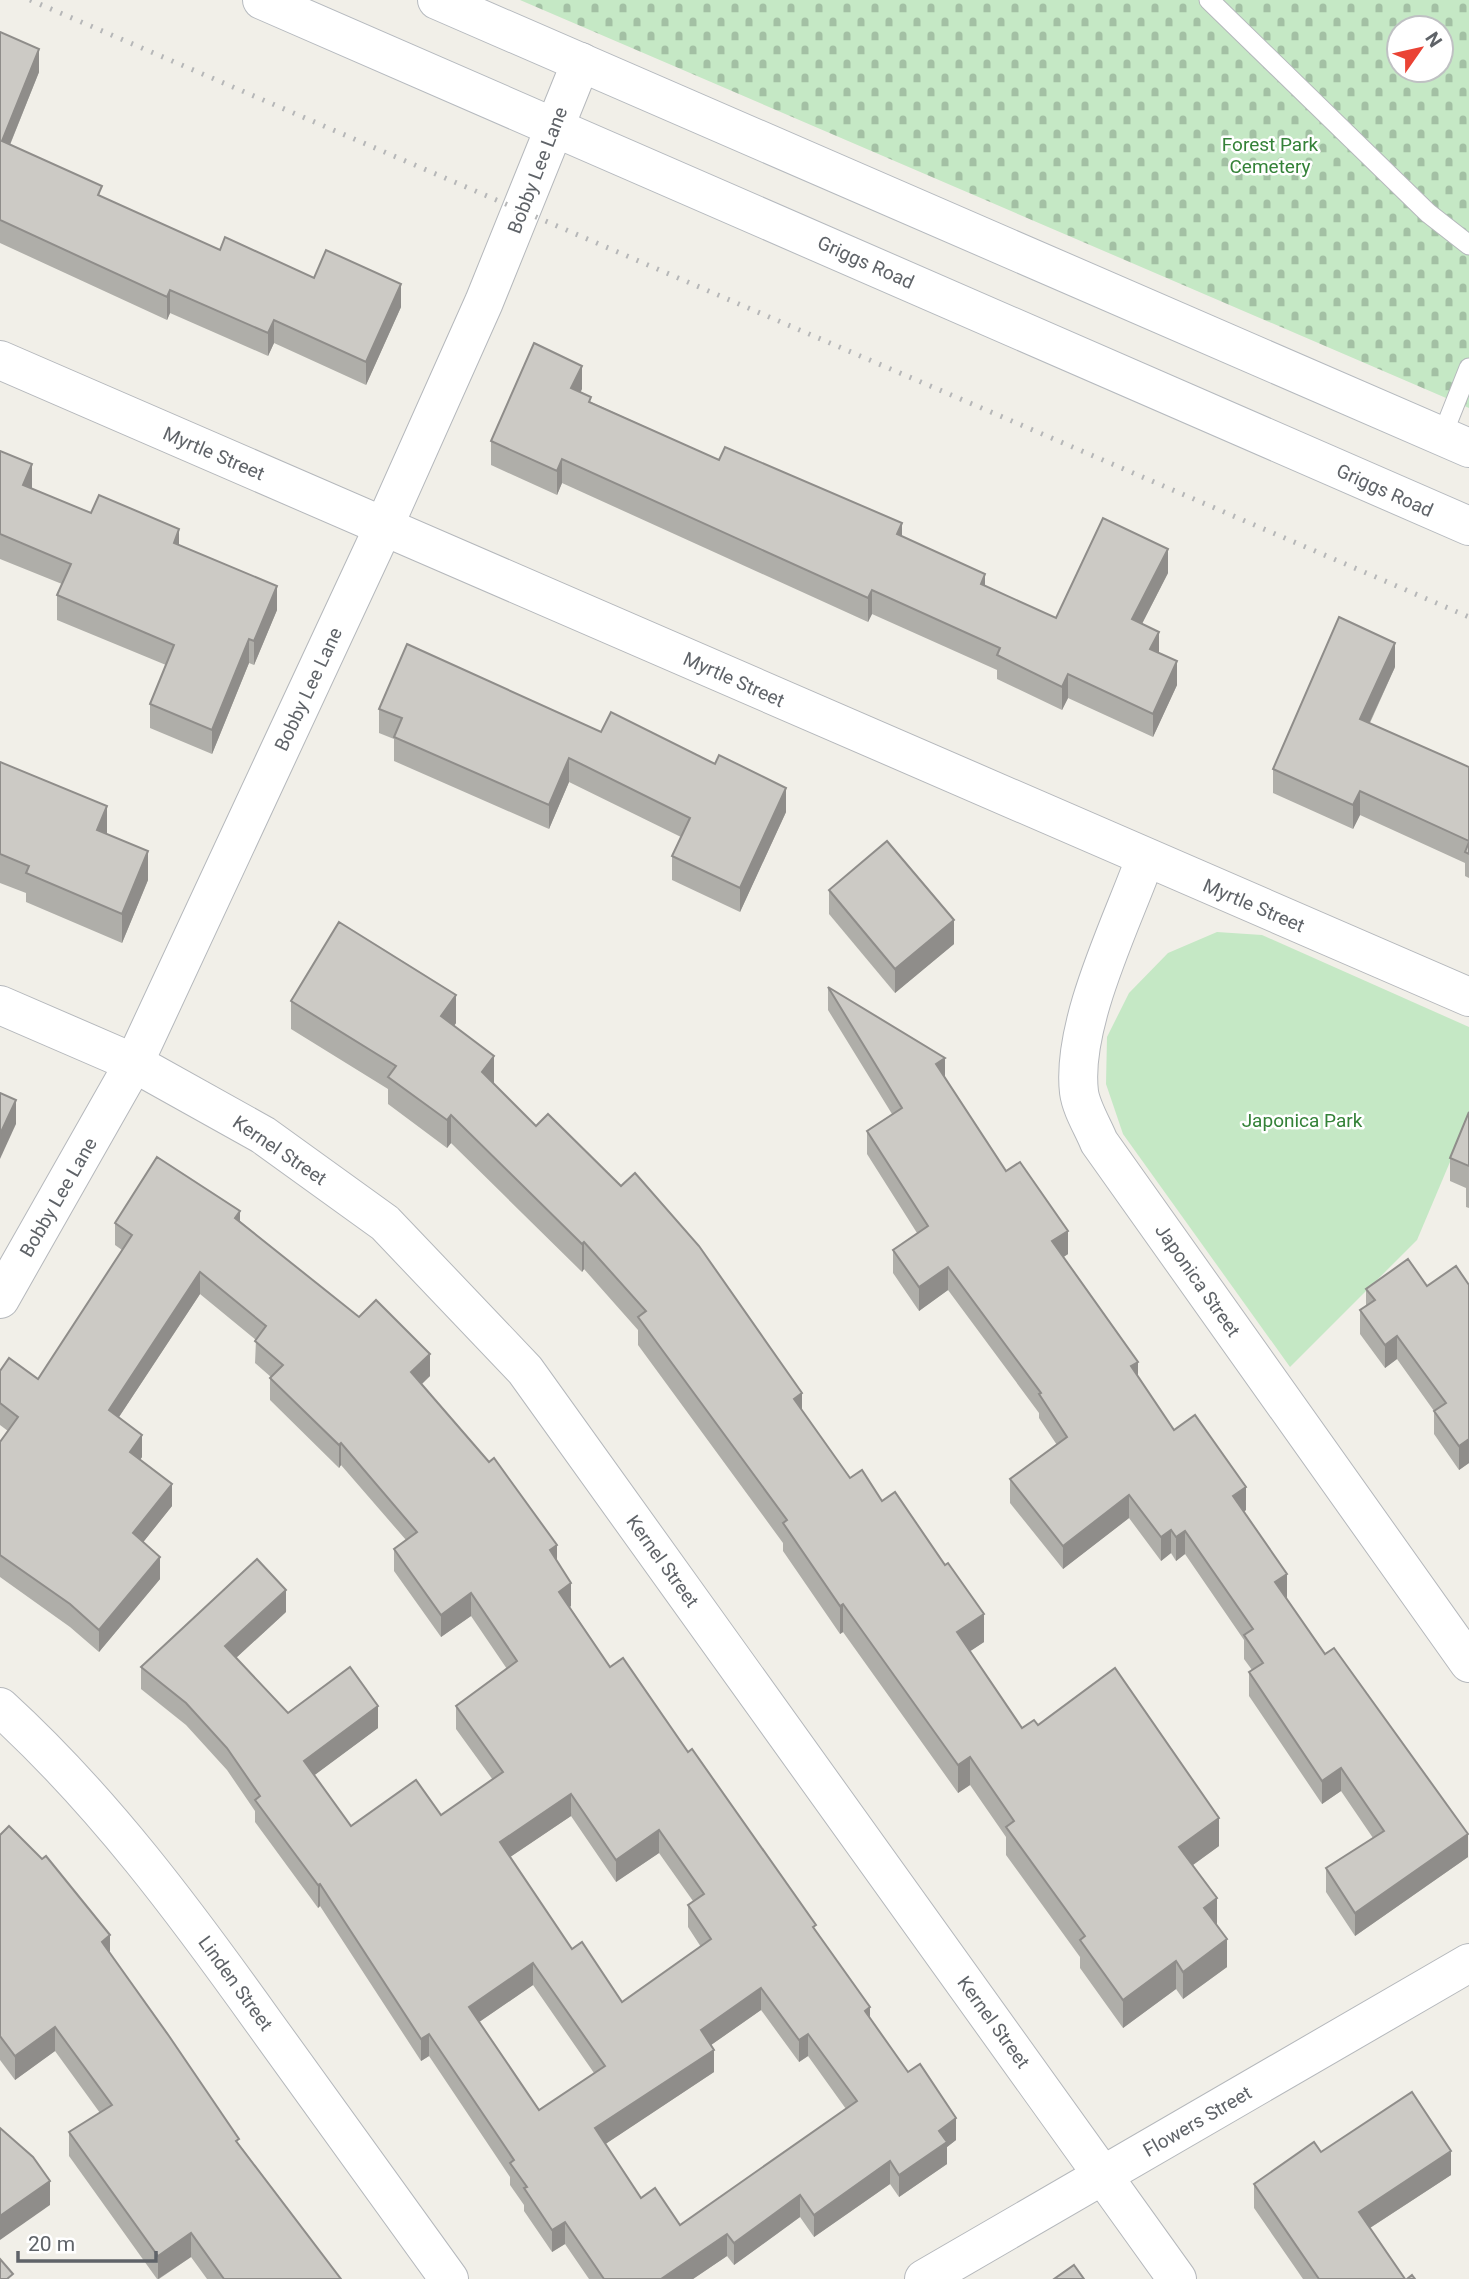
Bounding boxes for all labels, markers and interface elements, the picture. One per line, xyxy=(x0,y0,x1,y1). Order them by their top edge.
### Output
north arrow xyxy=(1385,14,1455,84)
text: N xyxy=(1420,28,1447,52)
street label: Bobby Lee Lane xyxy=(503,104,572,237)
park label: Forest Park Cemetery xyxy=(1222,133,1319,178)
street label: Griggs Road xyxy=(814,231,918,294)
street label: Myrtle Street xyxy=(159,422,268,485)
street label: Griggs Road xyxy=(1333,459,1437,522)
street label: Bobby Lee Lane xyxy=(270,624,347,755)
street label: Myrtle Street xyxy=(680,647,788,712)
street label: Myrtle Street xyxy=(1199,874,1308,937)
park label: Japonica Park xyxy=(1242,1109,1363,1132)
street label: Kernel Street xyxy=(228,1111,331,1190)
street label: Bobby Lee Lane xyxy=(15,1134,102,1261)
street label: Japonica Street xyxy=(1150,1219,1245,1341)
street label: Kernel Street xyxy=(621,1511,704,1612)
street label: Linden Street xyxy=(194,1931,278,2035)
street label: Kernel Street xyxy=(952,1972,1035,2073)
street label: Flowers Street xyxy=(1139,2081,1256,2162)
scale bar xyxy=(18,2220,156,2264)
text: 20 m xyxy=(28,2232,75,2256)

